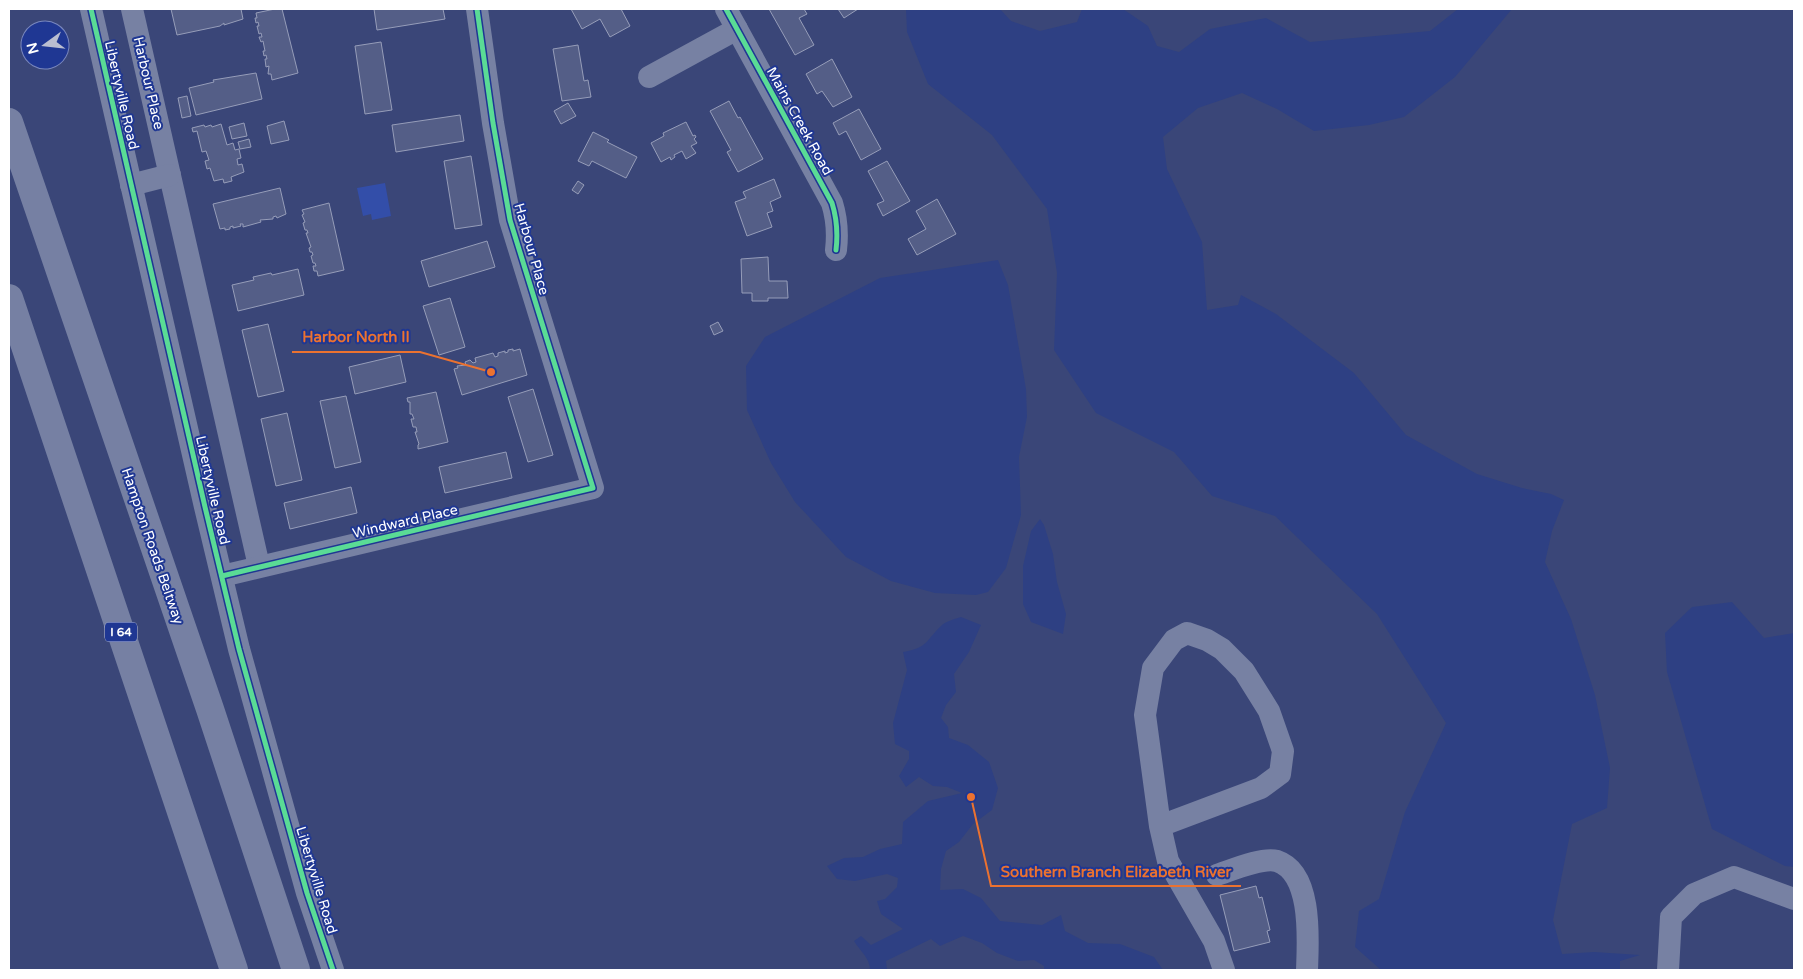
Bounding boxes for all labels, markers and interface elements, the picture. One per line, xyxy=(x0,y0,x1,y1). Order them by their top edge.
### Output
north arrow xyxy=(20,20,70,70)
street label: Harbour Place xyxy=(130,35,167,131)
street label: Libertyville Road xyxy=(101,39,142,151)
text: N xyxy=(23,41,43,56)
street label: Mains Creek Road xyxy=(763,64,836,178)
street label: Harbour Place xyxy=(510,201,553,297)
callout: Harbor North II xyxy=(292,322,420,352)
text: Harbor North II xyxy=(302,328,410,346)
street label: Libertyville Road xyxy=(192,434,233,546)
street label: Hampton Roads Beltway xyxy=(118,466,187,627)
street label: Windward Place xyxy=(351,501,459,542)
road number: I 64 xyxy=(105,622,137,642)
street label: Libertyville Road xyxy=(292,825,341,936)
callout: Southern Branch Elizabeth River xyxy=(991,856,1241,886)
text: Southern Branch Elizabeth River xyxy=(1001,863,1231,881)

